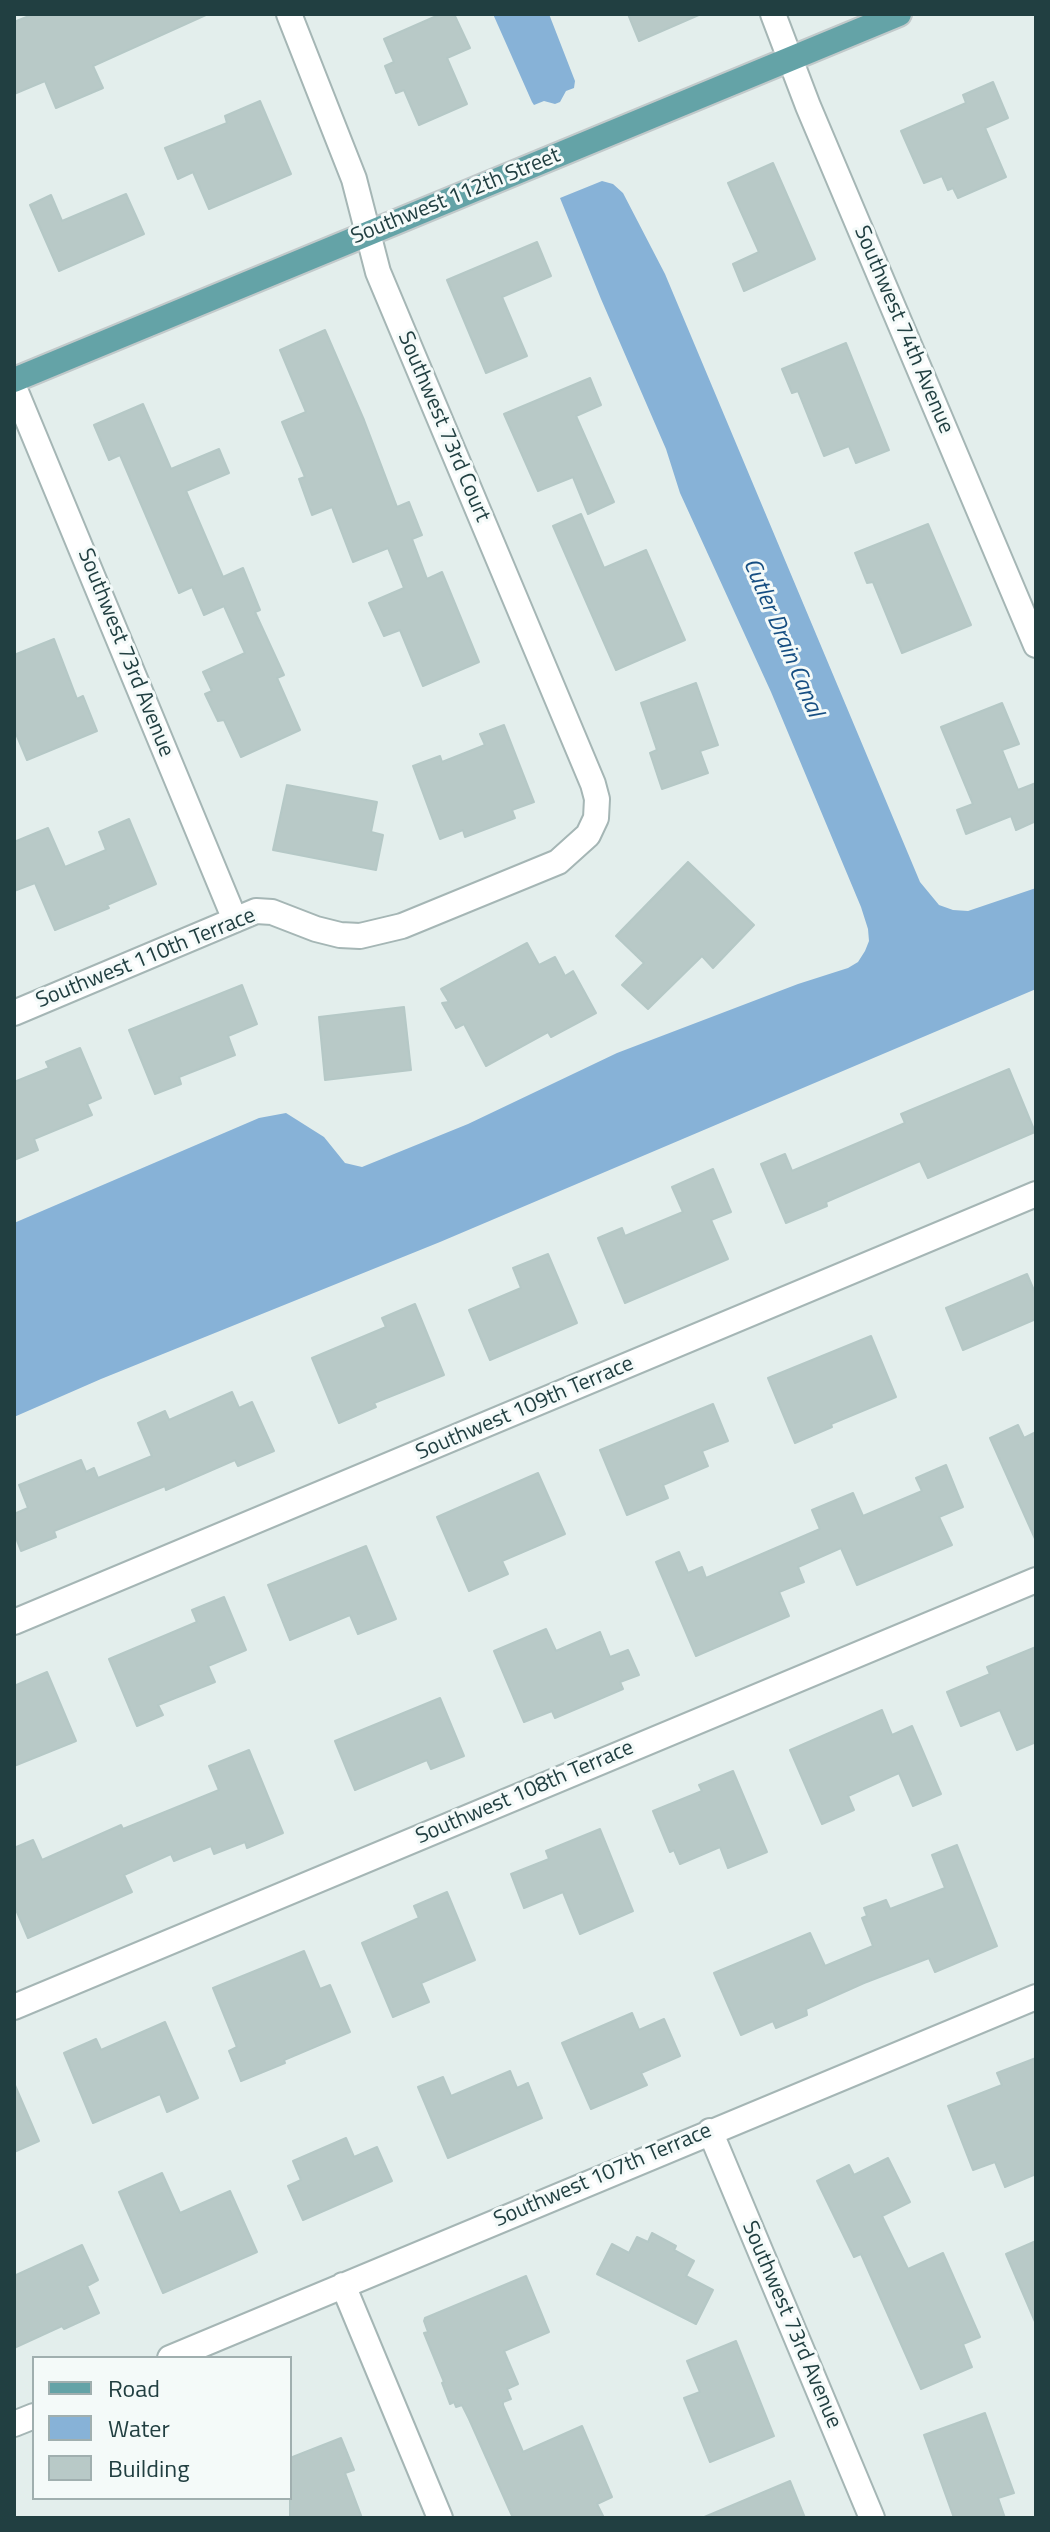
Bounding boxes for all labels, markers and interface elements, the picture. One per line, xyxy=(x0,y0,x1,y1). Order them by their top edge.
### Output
street label: Southwest 112th Street xyxy=(348,143,564,251)
street label: Southwest 74th Avenue xyxy=(847,222,959,438)
street label: Southwest 73rd Court xyxy=(391,328,495,526)
street label: Southwest 73rd Avenue xyxy=(71,545,179,761)
water label: Cutler Drain Canal xyxy=(736,554,828,722)
street label: Southwest 110th Terrace xyxy=(33,903,259,1015)
street label: Southwest 109th Terrace xyxy=(412,1351,638,1467)
street label: Southwest 108th Terrace xyxy=(412,1735,638,1851)
street label: Southwest 107th Terrace xyxy=(490,2118,716,2234)
street label: Southwest 73rd Avenue xyxy=(735,2217,847,2433)
legend xyxy=(32,2356,292,2500)
text: Road xyxy=(108,2370,160,2406)
text: Water xyxy=(108,2410,170,2446)
text: Building xyxy=(108,2450,190,2486)

